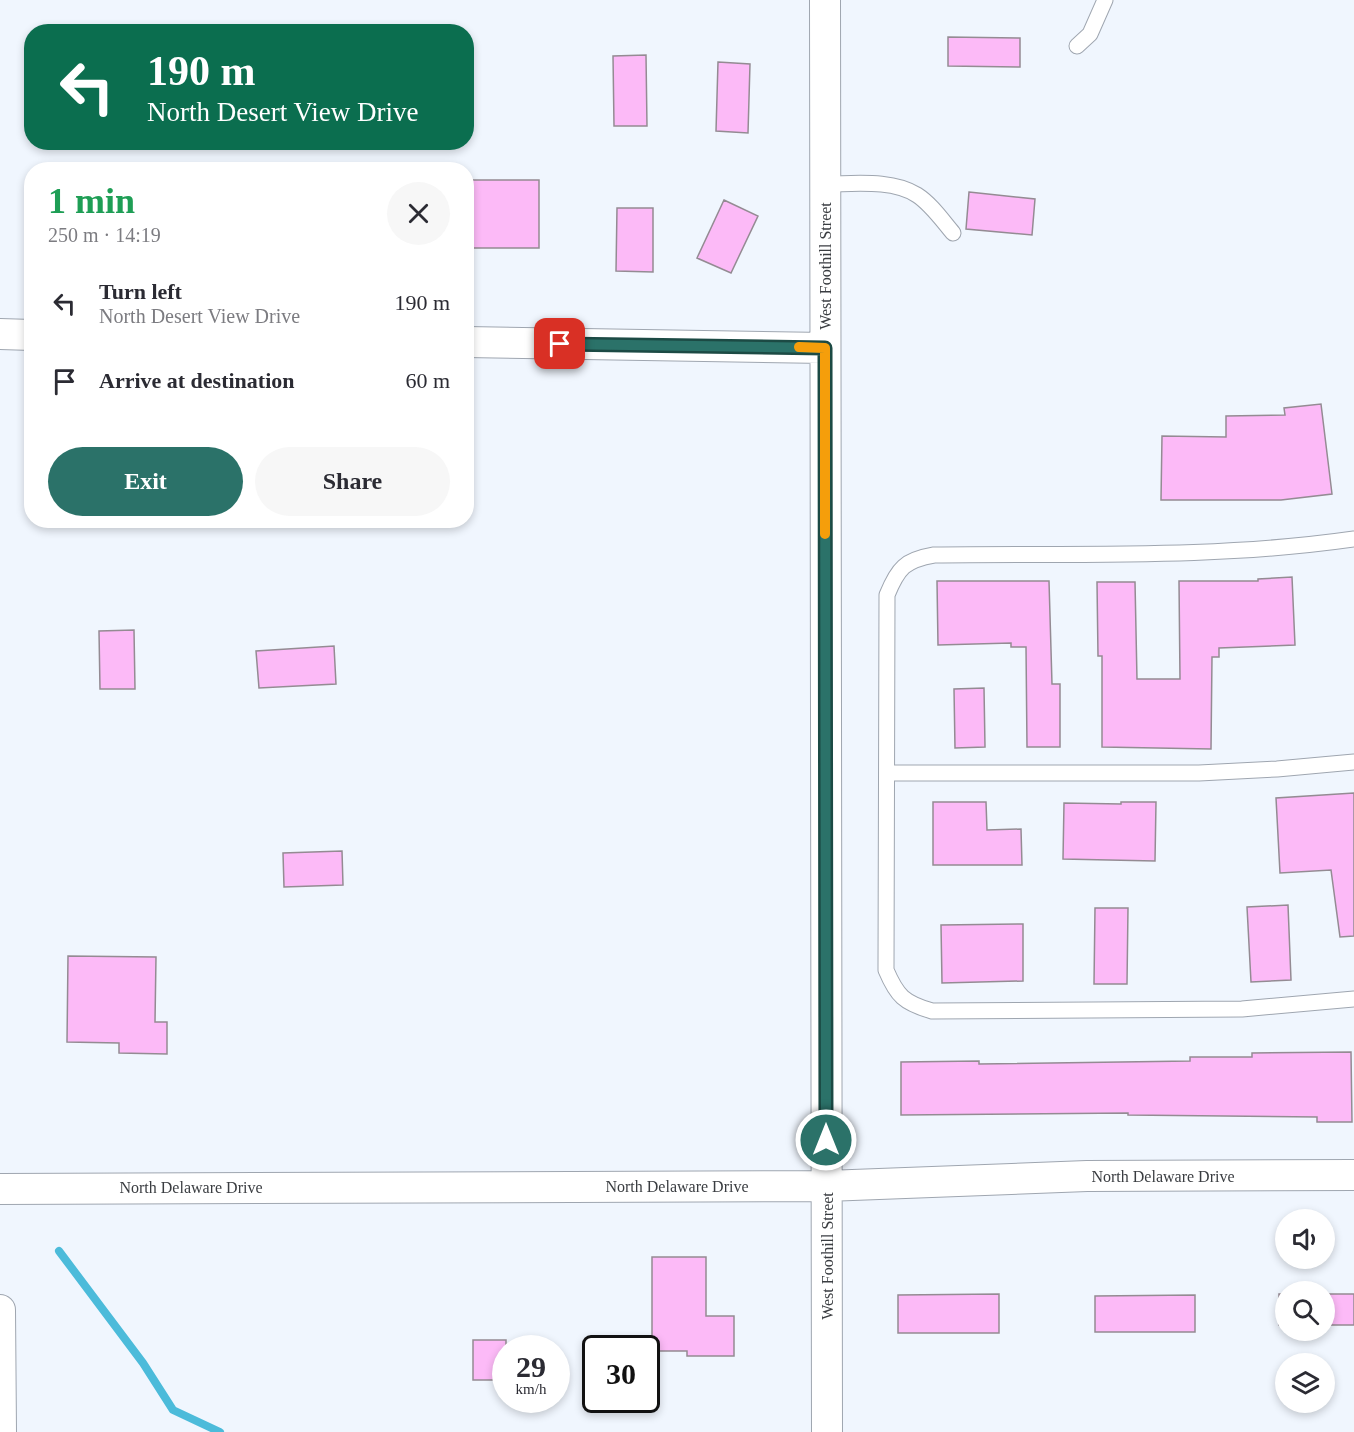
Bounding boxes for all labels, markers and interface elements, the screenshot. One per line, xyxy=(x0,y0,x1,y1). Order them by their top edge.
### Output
icon: left xyxy=(48,48,126,126)
text: 190 m xyxy=(147,48,256,94)
text: North Desert View Drive xyxy=(147,97,419,127)
text: 1 min xyxy=(48,181,135,221)
button: close xyxy=(387,182,450,245)
street label: West Foothill Street xyxy=(817,202,834,330)
text: 250 m · 14:19 xyxy=(48,224,161,246)
text: Turn left xyxy=(99,279,182,304)
icon: left xyxy=(48,287,81,320)
text: 190 m xyxy=(394,290,450,315)
text: North Desert View Drive xyxy=(99,305,300,327)
pin xyxy=(534,318,585,369)
icon: arrive xyxy=(543,327,576,360)
icon: arrive xyxy=(48,365,81,398)
text: Arrive at destination xyxy=(99,368,295,393)
text: 60 m xyxy=(405,368,450,393)
button: Exit xyxy=(48,447,243,516)
button: Share xyxy=(255,447,450,516)
position arrow xyxy=(794,1108,858,1172)
street label: North Delaware Drive xyxy=(1091,1168,1235,1185)
street label: North Delaware Drive xyxy=(605,1178,749,1195)
street label: North Delaware Drive xyxy=(119,1179,263,1196)
street label: West Foothill Street xyxy=(819,1192,836,1320)
map controls xyxy=(1275,1209,1335,1413)
button: sound xyxy=(1275,1209,1335,1269)
button: search xyxy=(1275,1281,1335,1341)
speed limit sign: 30 xyxy=(582,1335,660,1413)
text: 29 xyxy=(516,1350,546,1383)
button: layers xyxy=(1275,1353,1335,1413)
text: km/h xyxy=(516,1381,546,1397)

